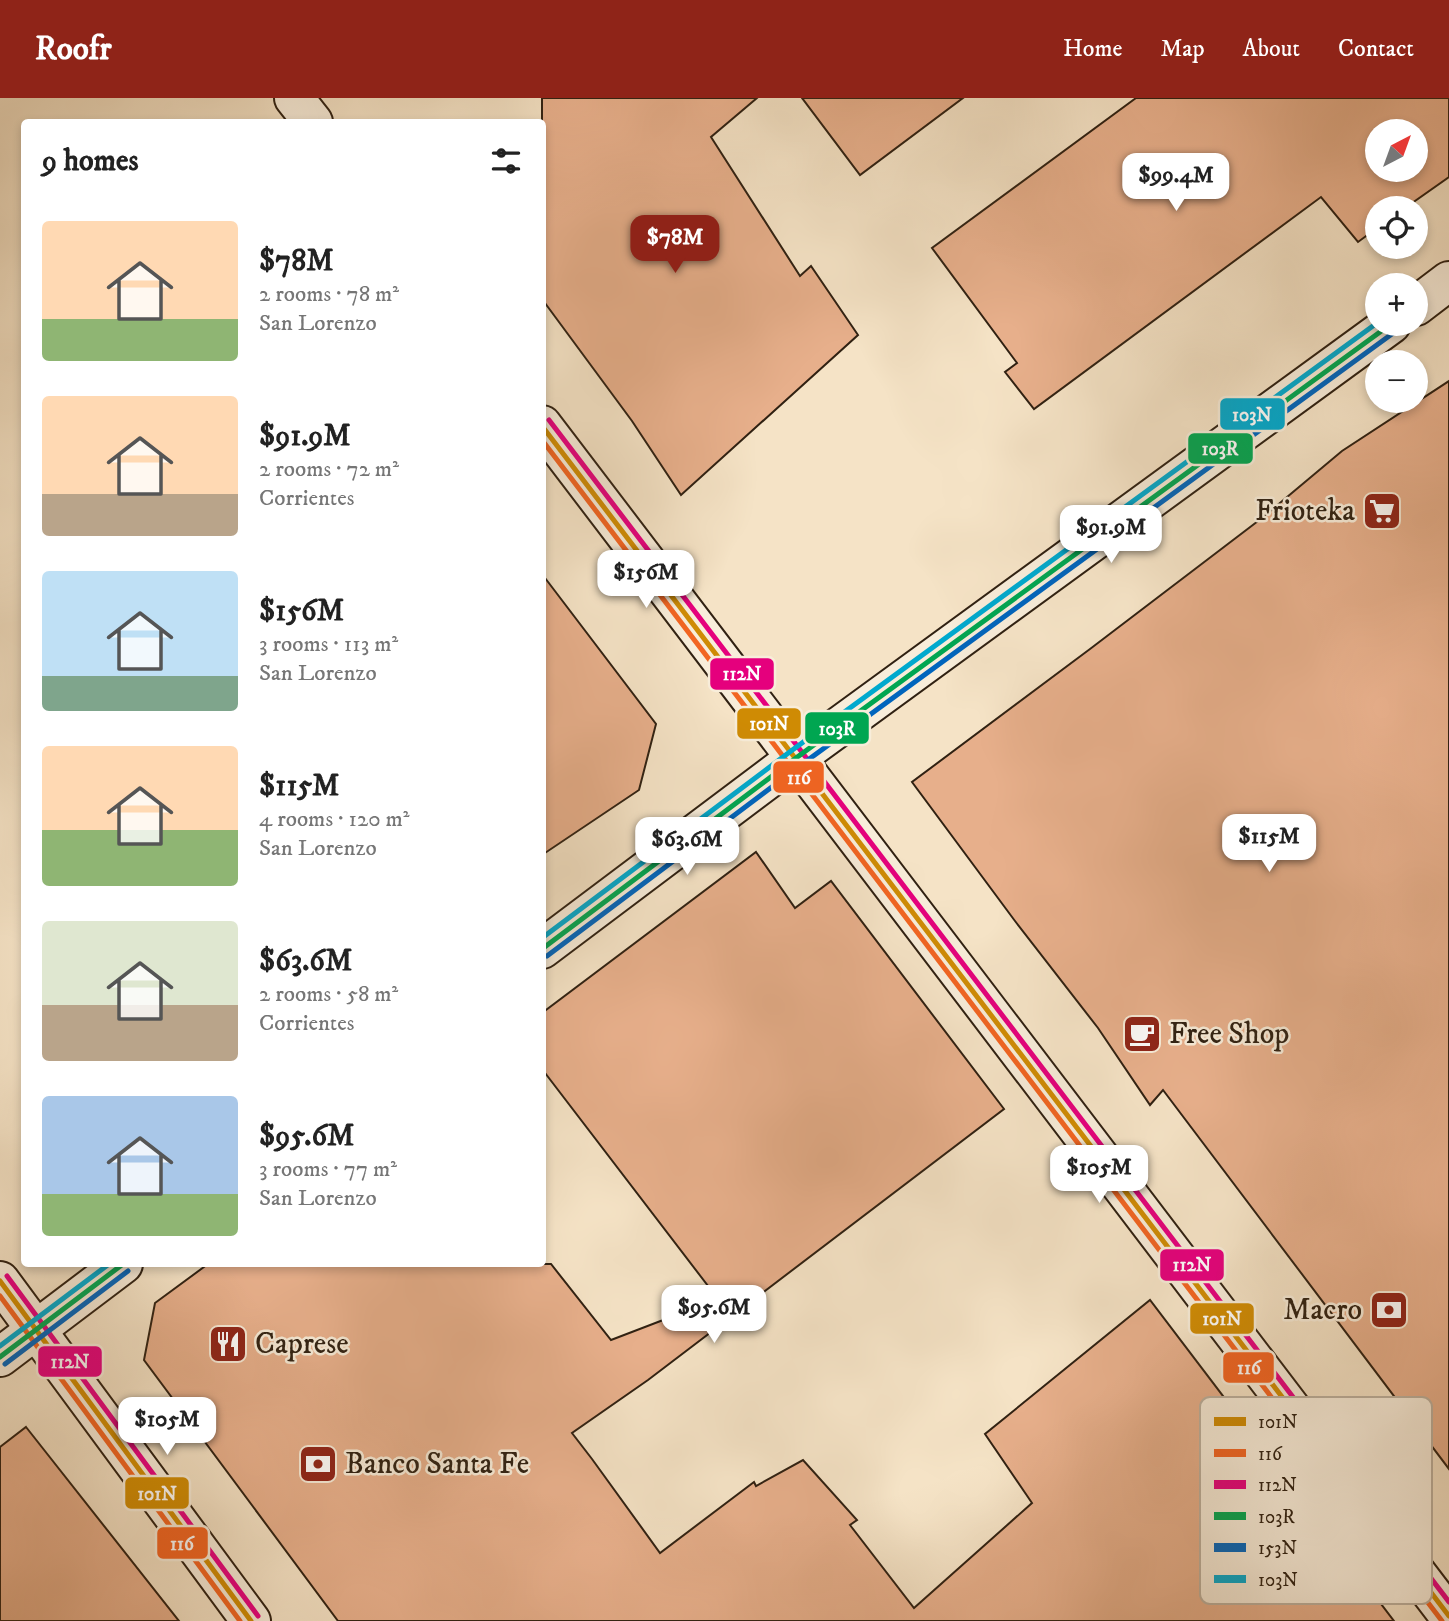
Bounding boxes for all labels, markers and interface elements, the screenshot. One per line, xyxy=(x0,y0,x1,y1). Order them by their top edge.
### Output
text: Roofr xyxy=(35,29,112,70)
text: Home xyxy=(1063,34,1122,64)
text: Map xyxy=(1160,34,1205,64)
text: About xyxy=(1243,34,1300,64)
text: Contact xyxy=(1338,34,1414,64)
north arrow xyxy=(1365,119,1428,182)
map controls xyxy=(1365,119,1428,413)
icon: filters xyxy=(487,142,525,180)
text: 9 homes xyxy=(42,143,139,180)
pin: $99.4M xyxy=(1119,153,1233,213)
text: $99.4M xyxy=(1138,161,1214,190)
button: locate xyxy=(1365,196,1428,259)
pin: $78M xyxy=(634,216,716,275)
text: $78M xyxy=(646,223,704,252)
text: $78M xyxy=(259,243,334,280)
icon: home xyxy=(98,249,182,333)
button: + xyxy=(1365,273,1428,336)
text: 2 rooms · 78 m² xyxy=(259,280,399,309)
text: San Lorenzo xyxy=(259,309,377,338)
button: − xyxy=(1365,350,1428,413)
line badge: 103N xyxy=(1219,397,1286,431)
text: 103N xyxy=(1232,404,1272,427)
text: $91.9M xyxy=(259,418,351,455)
icon: home xyxy=(98,424,182,508)
line badge: 103R xyxy=(1187,432,1254,465)
text: 103R xyxy=(1202,438,1239,461)
text: 2 rooms · 72 m² xyxy=(259,455,399,484)
text: Corrientes xyxy=(259,484,354,513)
supermarket icon: Frioteka xyxy=(1361,490,1403,532)
place label: Frioteka xyxy=(1255,493,1355,530)
pin: $91.9M xyxy=(1054,505,1168,565)
text: $91.9M xyxy=(1076,513,1146,542)
pin: $156M xyxy=(597,550,695,610)
text: $156M xyxy=(613,558,679,587)
text: $156M xyxy=(259,593,344,630)
icon: home xyxy=(98,599,182,683)
text: 3 rooms · 113 m² xyxy=(259,630,398,659)
line badge: 112N xyxy=(709,657,775,691)
text: San Lorenzo xyxy=(259,659,377,688)
text: 112N xyxy=(723,663,762,686)
line badge: 101N xyxy=(736,707,802,740)
line badge: 103R xyxy=(804,711,870,745)
text: 101N xyxy=(749,713,789,736)
text: 103R xyxy=(819,718,856,741)
line badge: 116 xyxy=(772,760,825,794)
text: 116 xyxy=(787,767,812,790)
text: $115M xyxy=(259,768,340,805)
icon: home xyxy=(98,774,182,858)
text: 4 rooms · 120 m² xyxy=(259,805,410,834)
pin: $115M xyxy=(1220,814,1318,874)
pin: $63.6M xyxy=(630,818,744,877)
text: $115M xyxy=(1238,822,1300,851)
text: $63.6M xyxy=(651,825,723,854)
text: San Lorenzo xyxy=(259,834,377,863)
text: $63.6M xyxy=(259,943,352,980)
icon: home xyxy=(98,949,182,1033)
text: 2 rooms · 58 m² xyxy=(259,980,398,1009)
text: Corrientes xyxy=(259,1009,354,1038)
cafe icon: Free Shop xyxy=(1121,1013,1163,1055)
place label: Free Shop xyxy=(1169,1016,1289,1053)
text: $95.6M xyxy=(259,1118,354,1155)
icon: home xyxy=(98,1124,182,1208)
pin: $105M xyxy=(1050,1146,1148,1205)
text: $105M xyxy=(1066,1153,1132,1182)
text: 3 rooms · 77 m² xyxy=(259,1155,397,1184)
text: San Lorenzo xyxy=(259,1184,377,1213)
line badge: 112N xyxy=(1159,1248,1225,1282)
text: 112N xyxy=(1173,1254,1212,1277)
pin: $95.6M xyxy=(657,1286,771,1345)
bank icon: Macro xyxy=(1368,1289,1410,1331)
place label: Macro xyxy=(1283,1292,1362,1329)
text: $95.6M xyxy=(677,1293,751,1322)
line badge: 101N xyxy=(1189,1302,1255,1335)
text: 101N xyxy=(1202,1308,1242,1331)
restaurant icon: Caprese xyxy=(207,1323,249,1365)
place label: Caprese xyxy=(255,1326,349,1363)
line badge: 112N xyxy=(37,1345,103,1378)
text: 112N xyxy=(51,1351,90,1374)
line badge: 116 xyxy=(1222,1351,1275,1384)
text: 116 xyxy=(1237,1357,1262,1380)
legend xyxy=(1200,1397,1432,1604)
pin: $105M xyxy=(118,1398,216,1457)
text: $105M xyxy=(134,1405,200,1434)
text: 101N xyxy=(1258,1411,1298,1434)
bank icon: Banco Santa Fe xyxy=(297,1443,339,1485)
text: 116 xyxy=(1258,1443,1283,1466)
place label: Banco Santa Fe xyxy=(345,1446,529,1483)
text: 112N xyxy=(1258,1474,1297,1497)
line badge: 101N xyxy=(124,1476,190,1510)
text: 101N xyxy=(137,1483,177,1506)
text: 103R xyxy=(1258,1506,1295,1529)
line badge: 116 xyxy=(156,1526,209,1560)
text: 116 xyxy=(170,1533,195,1556)
text: 153N xyxy=(1258,1537,1297,1560)
text: 103N xyxy=(1258,1569,1298,1592)

